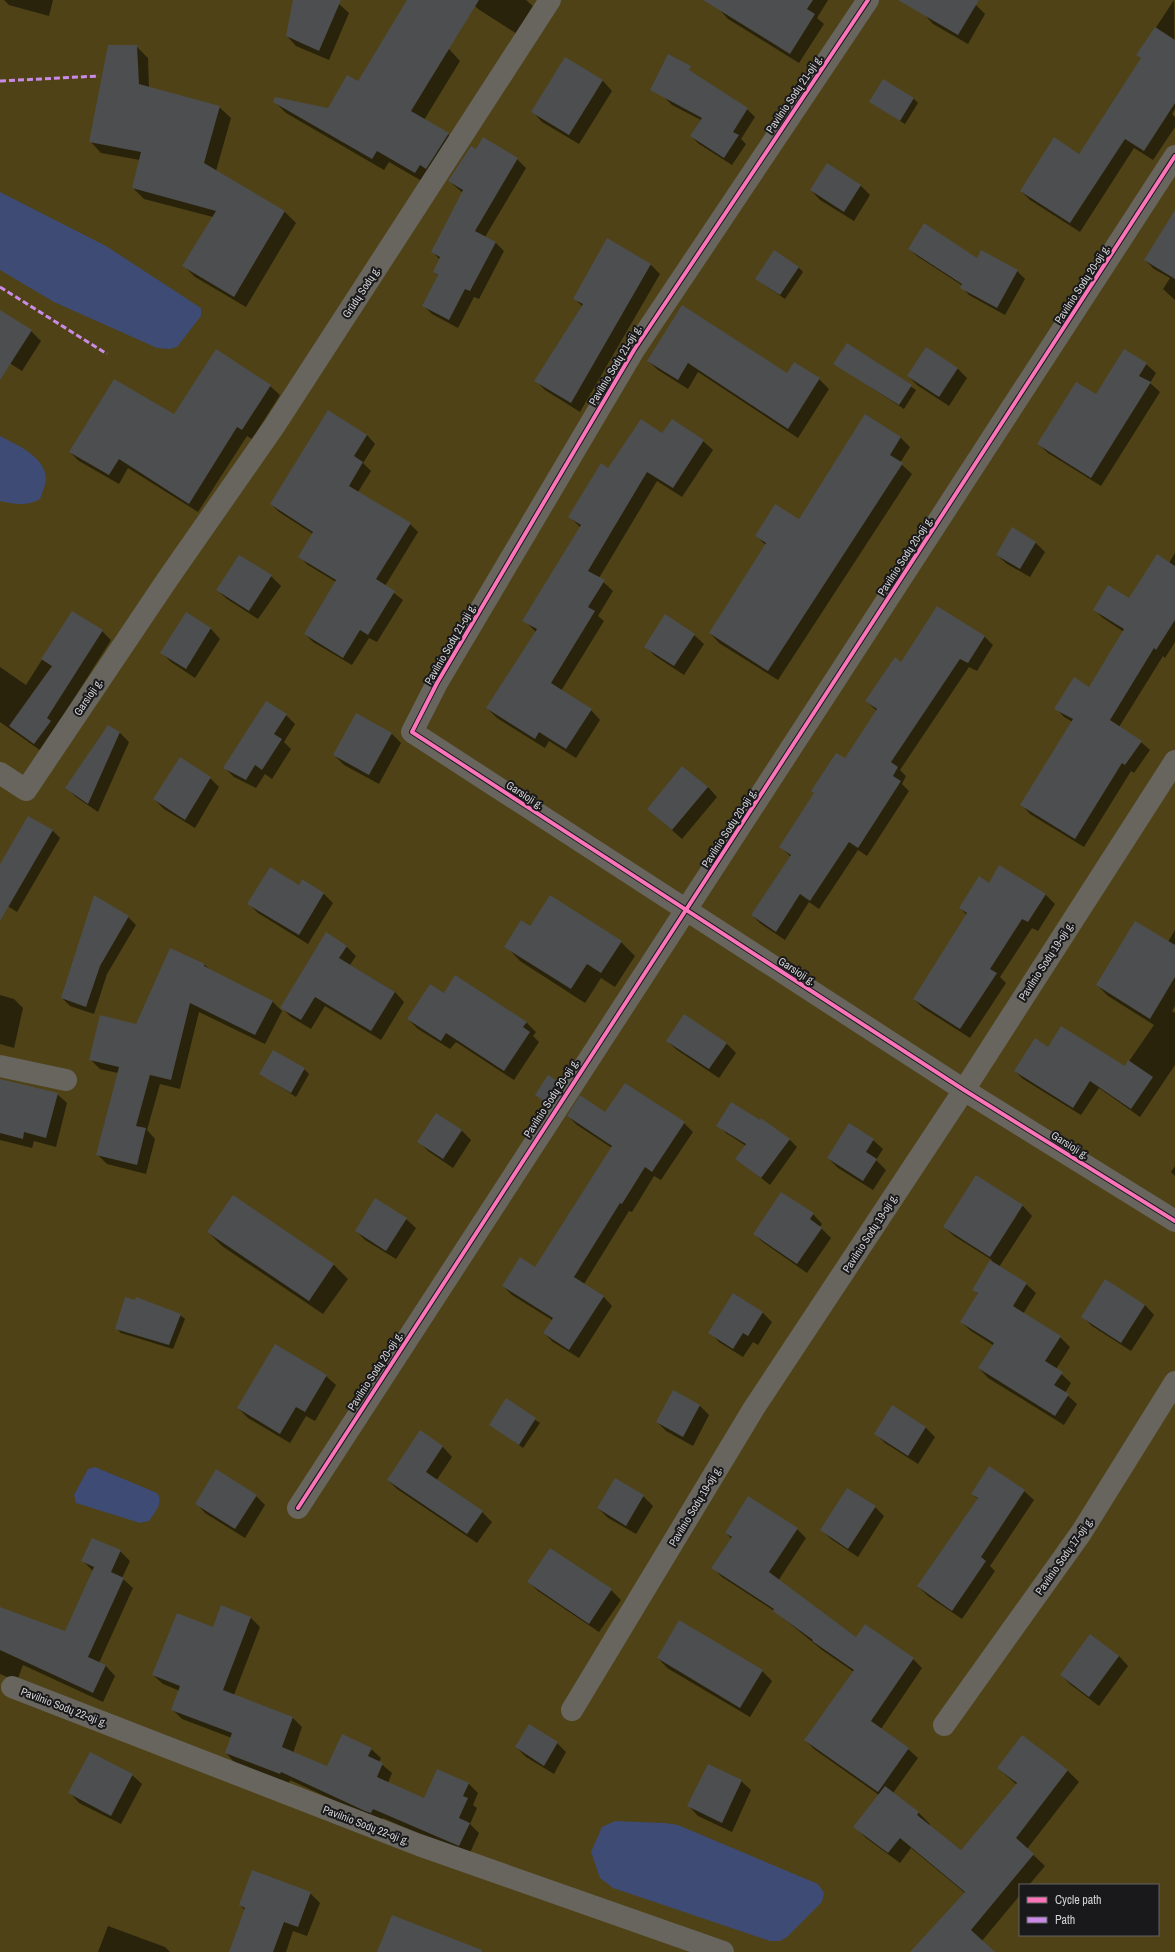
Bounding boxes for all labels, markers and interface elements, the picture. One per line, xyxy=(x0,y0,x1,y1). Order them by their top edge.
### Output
street label: Pavilnio Sodų 21-oji g. xyxy=(763,52,825,136)
street label: Pavilnio Sodų 20-oji g. xyxy=(1051,242,1113,326)
street label: Grūdų Sodų g. xyxy=(339,264,383,320)
street label: Pavilnio Sodų 21-oji g. xyxy=(585,322,645,408)
street label: Pavilnio Sodų 20-oji g. xyxy=(874,514,936,598)
street label: Pavilnio Sodų 21-oji g. xyxy=(421,601,479,687)
street label: Garsioji g. xyxy=(71,676,105,718)
street label: Garsioji g. xyxy=(504,778,546,812)
street label: Pavilnio Sodų 20-oji g. xyxy=(698,786,760,870)
street label: Pavilnio Sodų 19-oji g. xyxy=(1015,919,1077,1003)
street label: Garsioji g. xyxy=(776,954,818,988)
street label: Pavilnio Sodų 20-oji g. xyxy=(520,1056,582,1140)
street label: Garsioji g. xyxy=(1049,1128,1091,1162)
street label: Pavilnio Sodų 19-oji g. xyxy=(839,1191,901,1275)
street label: Pavilnio Sodų 20-oji g. xyxy=(344,1329,406,1413)
street label: Pavilnio Sodų 19-oji g. xyxy=(665,1463,725,1549)
street label: Pavilnio Sodų 17-oji g. xyxy=(1032,1515,1096,1597)
street label: Pavilnio Sodų 22-oji g. xyxy=(19,1684,109,1730)
street label: Pavilnio Sodų 22-oji g. xyxy=(321,1802,411,1848)
legend xyxy=(1019,1884,1159,1936)
text: Cycle path xyxy=(1055,1892,1102,1908)
text: Path xyxy=(1055,1912,1075,1928)

